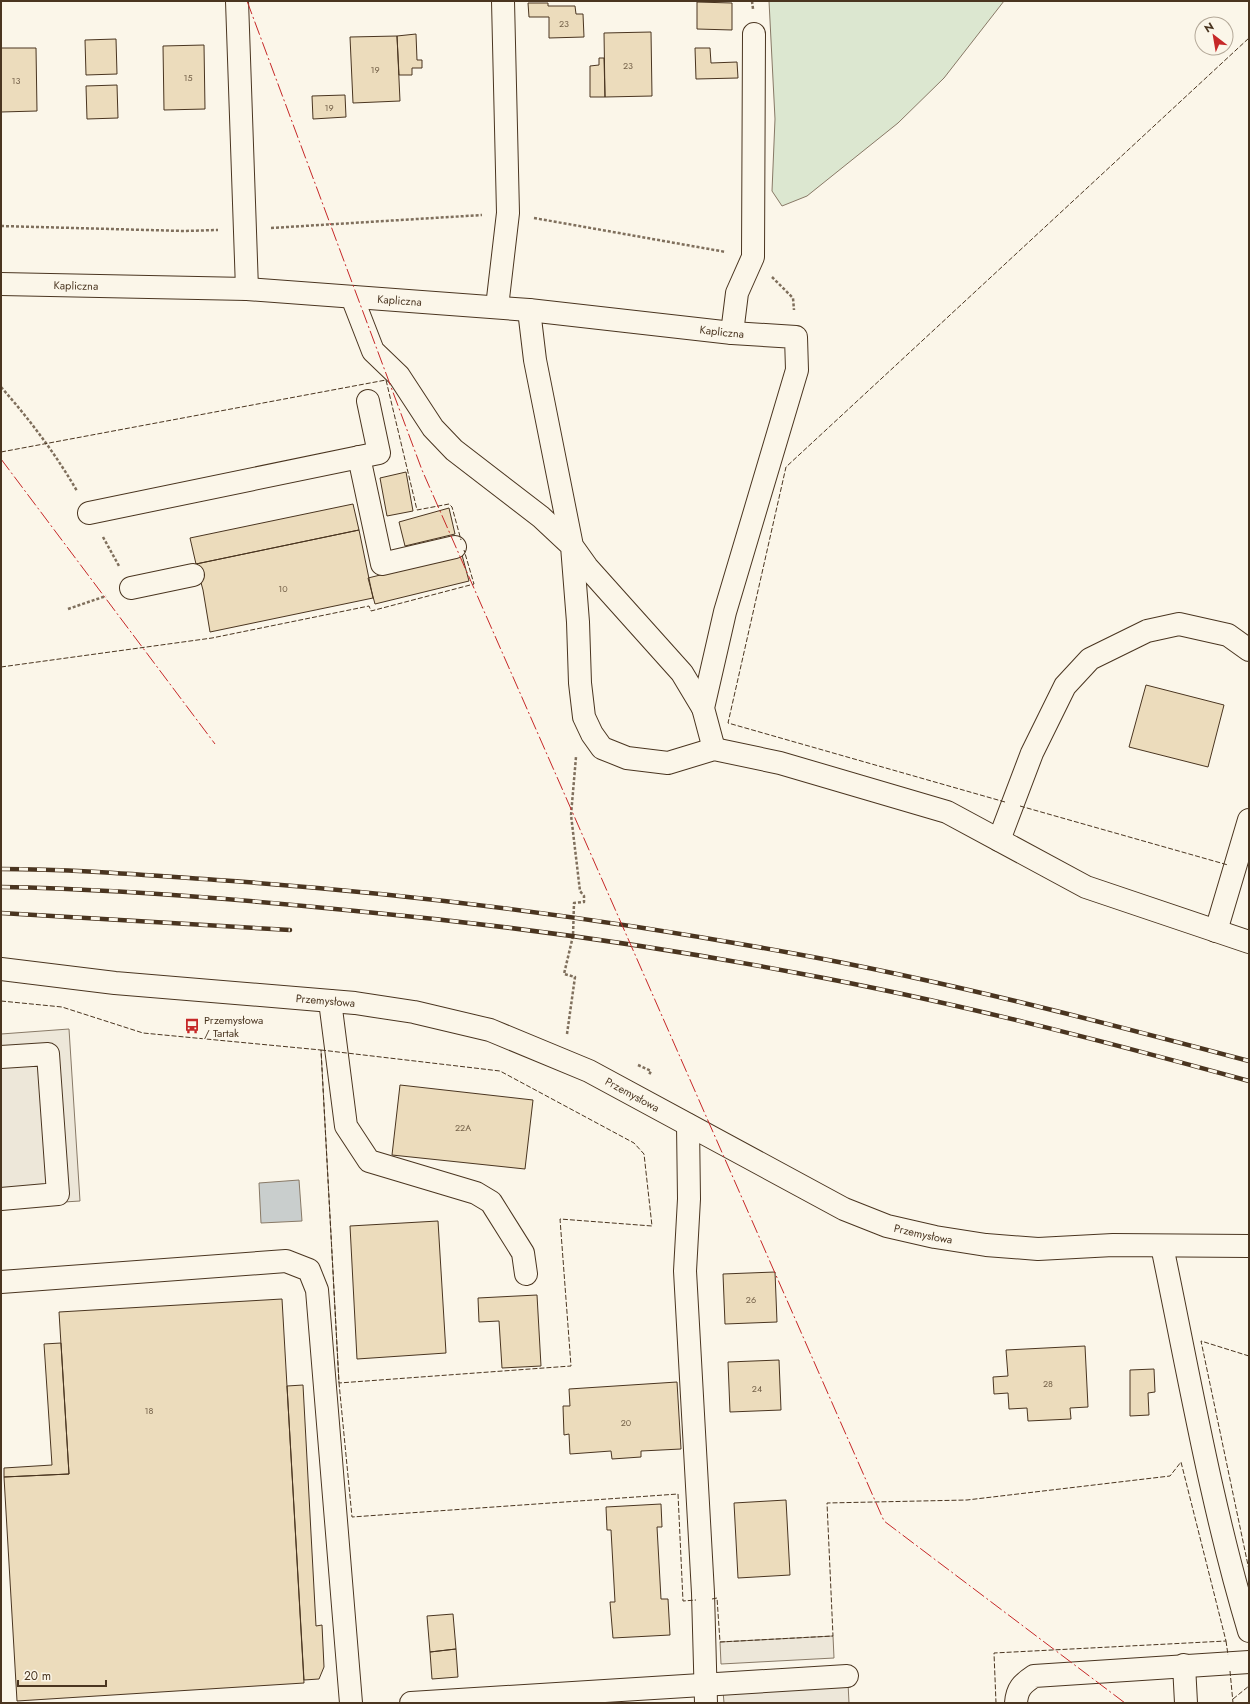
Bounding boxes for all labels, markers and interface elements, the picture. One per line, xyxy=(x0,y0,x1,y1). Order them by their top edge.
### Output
north arrow xyxy=(1194,16,1234,56)
house number: 23 xyxy=(559,17,569,30)
text: N xyxy=(1201,18,1217,37)
house number: 23 xyxy=(623,59,633,72)
house number: 19 xyxy=(370,63,380,76)
house number: 15 xyxy=(183,71,193,84)
house number: 13 xyxy=(12,74,21,87)
house number: 19 xyxy=(324,101,334,114)
street label: Kapliczna xyxy=(54,277,98,294)
street label: Kapliczna xyxy=(377,291,422,310)
street label: Kapliczna xyxy=(699,321,745,342)
house number: 10 xyxy=(278,582,288,595)
street label: Przemysłowa xyxy=(295,990,356,1011)
place label: Przemysłowa / Tartak xyxy=(204,1012,263,1041)
bus stop icon: Przemysłowa / Tartak xyxy=(183,1017,201,1035)
street label: Przemysłowa xyxy=(602,1073,662,1116)
house number: 22A xyxy=(455,1121,471,1134)
street label: Przemysłowa xyxy=(892,1220,954,1248)
house number: 26 xyxy=(746,1293,756,1306)
house number: 28 xyxy=(1043,1377,1053,1390)
house number: 24 xyxy=(752,1382,762,1395)
house number: 18 xyxy=(145,1404,154,1417)
house number: 20 xyxy=(621,1416,632,1429)
scale bar xyxy=(18,1662,106,1688)
text: 20 m xyxy=(24,1667,51,1685)

